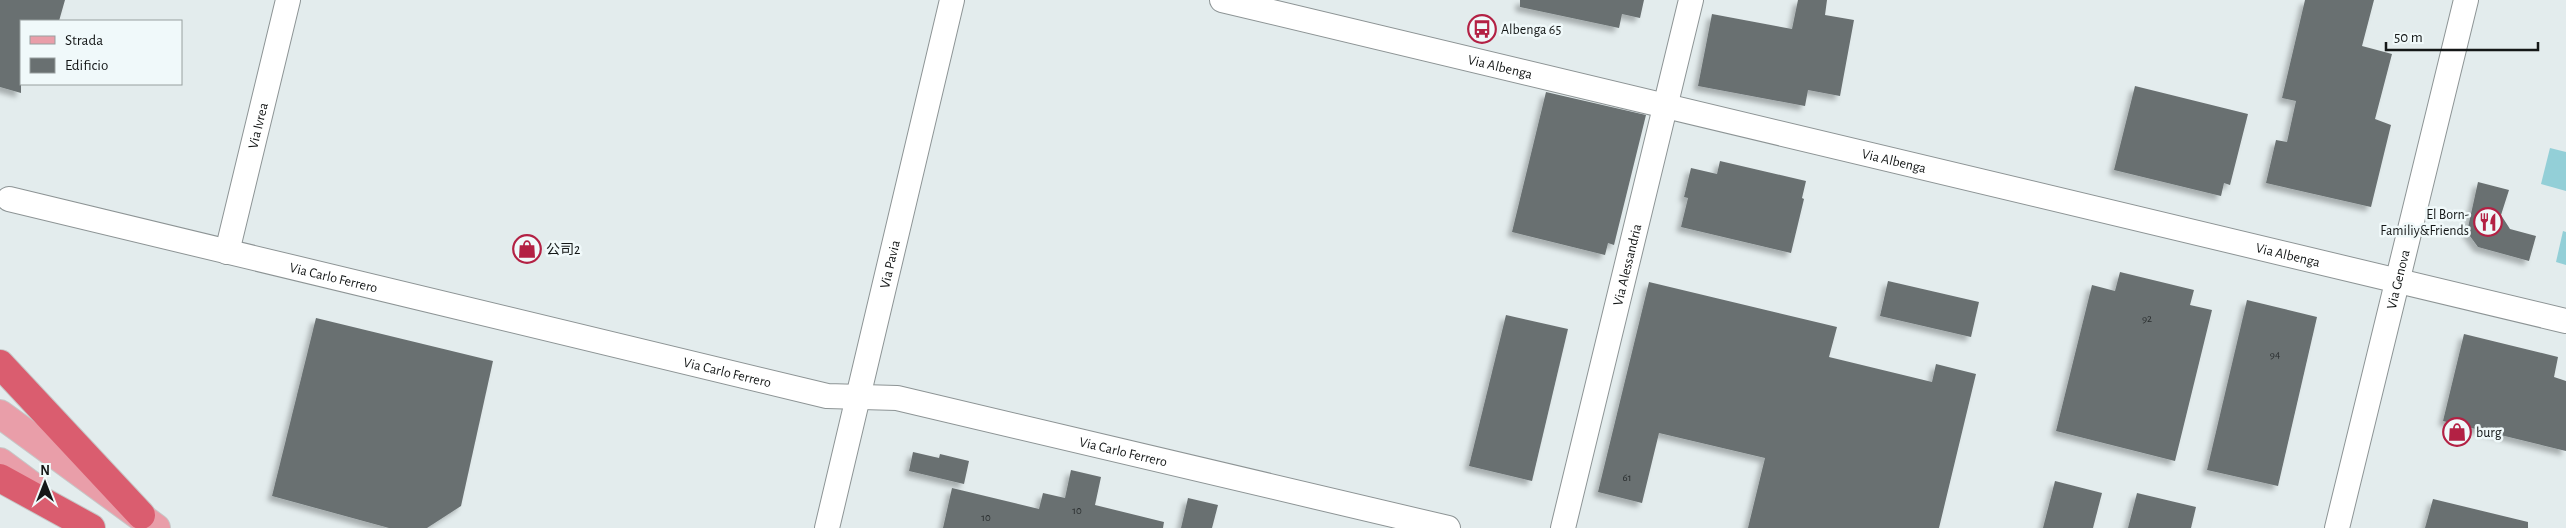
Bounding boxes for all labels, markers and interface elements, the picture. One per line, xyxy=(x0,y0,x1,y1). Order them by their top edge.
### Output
bus stop icon: Albenga 65 xyxy=(1467,14,1497,44)
legend xyxy=(20,20,182,85)
scale bar xyxy=(2386,20,2538,52)
place label: Albenga 65 xyxy=(1501,23,1561,37)
text: 50 m xyxy=(2394,30,2423,45)
text: Strada xyxy=(65,33,103,48)
street label: Via Albenga xyxy=(1466,53,1534,82)
text: Edificio xyxy=(65,58,108,73)
street label: Via Ivrea xyxy=(246,101,271,150)
street label: Via Albenga xyxy=(1860,147,1928,176)
restaurant icon: El Born- Familiy&Friends xyxy=(2473,207,2503,237)
place label: El Born- Familiy&Friends xyxy=(2380,208,2469,238)
street label: Via Alessandria xyxy=(1611,222,1645,307)
shop icon: 公司2 xyxy=(512,234,542,264)
street label: Via Pavia xyxy=(878,239,903,290)
street label: Via Albenga xyxy=(2254,241,2322,270)
place label: 公司2 xyxy=(546,242,580,257)
street label: Via Genova xyxy=(2385,248,2413,311)
street label: Via Carlo Ferrero xyxy=(288,261,379,296)
house number: 92 xyxy=(2142,313,2152,324)
house number: 94 xyxy=(2270,349,2280,360)
street label: Via Carlo Ferrero xyxy=(682,356,773,390)
shop icon: burg xyxy=(2442,417,2472,447)
place label: burg xyxy=(2476,426,2502,440)
street label: Via Carlo Ferrero xyxy=(1078,435,1169,470)
north arrow xyxy=(20,458,70,508)
text: N xyxy=(40,464,50,478)
house number: 61 xyxy=(1623,472,1631,483)
house number: 10 xyxy=(1072,505,1082,516)
house number: 10 xyxy=(981,512,991,523)

